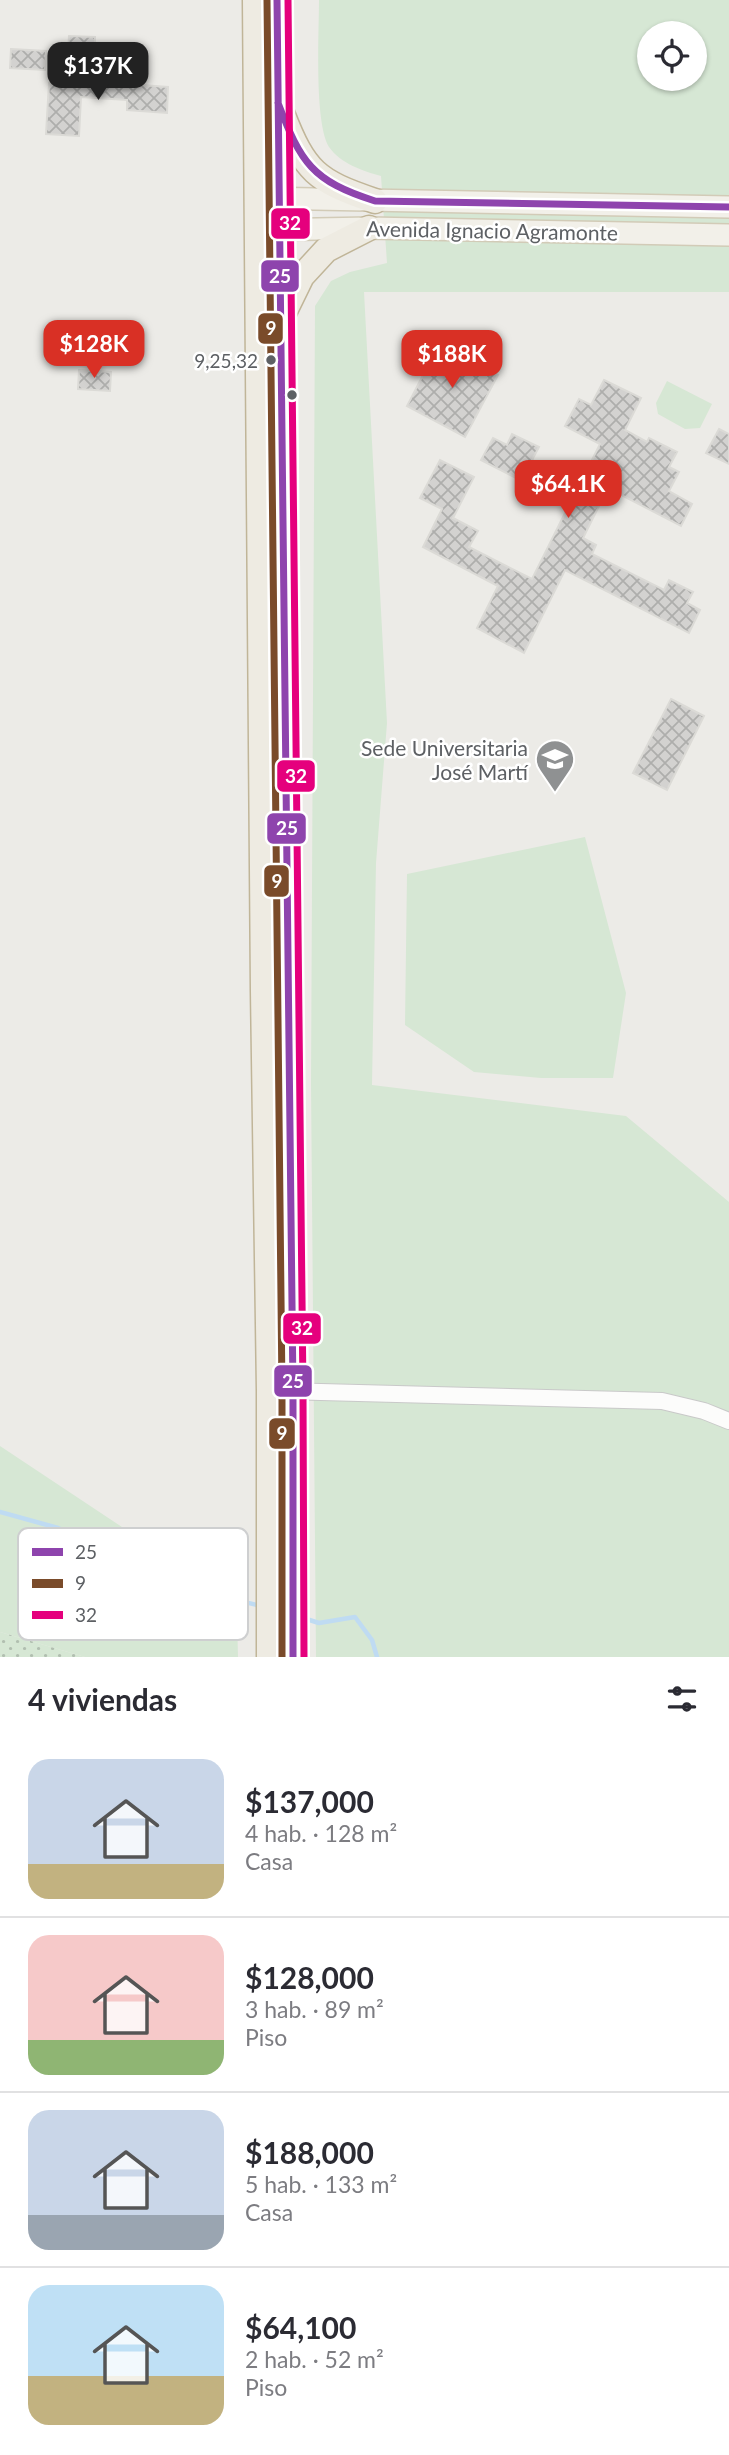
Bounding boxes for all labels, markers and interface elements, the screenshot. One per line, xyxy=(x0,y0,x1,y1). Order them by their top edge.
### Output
map controls xyxy=(637,21,707,91)
button: locate xyxy=(637,21,707,91)
pin: $137K xyxy=(49,42,147,102)
text: $137K xyxy=(63,51,133,79)
line badge: 32 xyxy=(270,207,311,240)
text: 32 xyxy=(279,211,301,234)
street label: Avenida Ignacio Agramonte xyxy=(366,215,618,245)
line badge: 25 xyxy=(260,259,300,293)
text: 25 xyxy=(269,264,291,287)
line badge: 9 xyxy=(257,312,284,345)
text: 9 xyxy=(265,316,277,339)
pin: $128K xyxy=(45,320,143,380)
text: $128K xyxy=(59,329,129,357)
pin: $188K xyxy=(403,330,501,390)
text: $188K xyxy=(417,339,487,367)
place label: 9,25,32 xyxy=(194,349,258,372)
marker: 9,25,32 xyxy=(264,353,278,367)
unlabelled marker xyxy=(285,388,299,402)
pin: $64.1K xyxy=(511,461,625,520)
text: $64.1K xyxy=(531,469,605,497)
place label: Sede Universitaria José Martí xyxy=(361,735,529,784)
school or university icon: Sede Universitaria José Martí xyxy=(534,738,576,793)
line badge: 32 xyxy=(276,759,316,793)
text: 32 xyxy=(285,764,307,787)
line badge: 25 xyxy=(266,812,307,845)
text: 25 xyxy=(276,816,298,839)
line badge: 9 xyxy=(263,864,290,898)
text: 9 xyxy=(271,869,283,892)
line badge: 32 xyxy=(282,1312,322,1345)
text: 32 xyxy=(291,1316,313,1339)
line badge: 25 xyxy=(273,1364,313,1398)
text: 25 xyxy=(282,1369,304,1392)
line badge: 9 xyxy=(268,1417,296,1450)
text: 9 xyxy=(276,1421,288,1444)
legend xyxy=(18,1528,248,1640)
text: 25 xyxy=(75,1540,97,1563)
text: 9 xyxy=(75,1571,86,1594)
text: 32 xyxy=(75,1603,97,1626)
icon: filters xyxy=(663,1680,701,1718)
text: 4 viviendas xyxy=(28,1681,177,1717)
text: $137,000 xyxy=(245,1783,374,1819)
icon: home xyxy=(84,1787,168,1871)
text: 4 hab. · 128 m² xyxy=(245,1819,397,1847)
text: Casa xyxy=(245,1847,293,1875)
text: $128,000 xyxy=(245,1959,374,1995)
icon: home xyxy=(84,1963,168,2047)
text: 3 hab. · 89 m² xyxy=(245,1995,384,2023)
text: Piso xyxy=(245,2023,287,2051)
text: $188,000 xyxy=(245,2134,374,2170)
icon: home xyxy=(84,2138,168,2222)
text: 5 hab. · 133 m² xyxy=(245,2170,397,2198)
text: Casa xyxy=(245,2198,293,2226)
text: $64,100 xyxy=(245,2309,356,2345)
icon: home xyxy=(84,2313,168,2397)
text: 2 hab. · 52 m² xyxy=(245,2345,384,2373)
text: Piso xyxy=(245,2373,287,2401)

